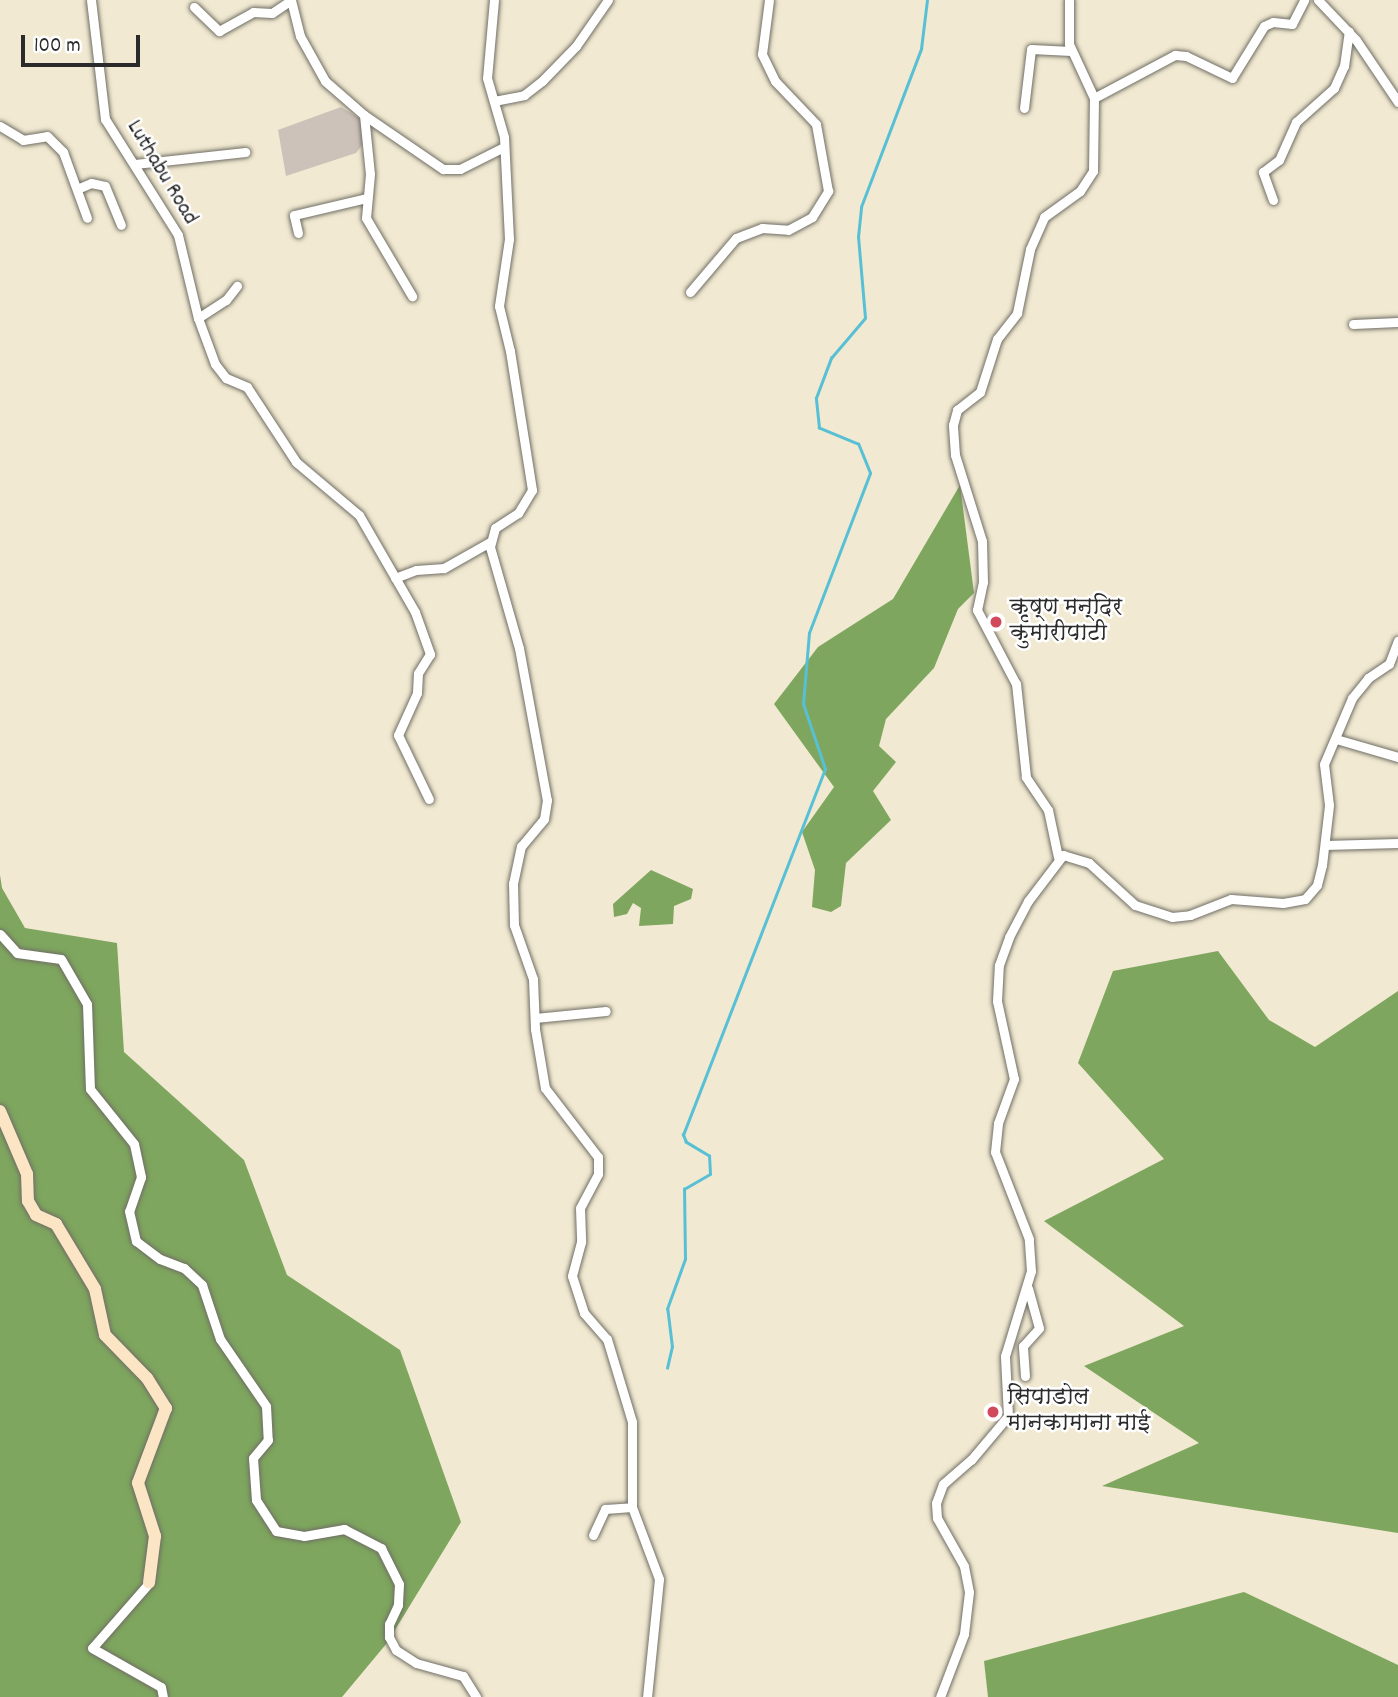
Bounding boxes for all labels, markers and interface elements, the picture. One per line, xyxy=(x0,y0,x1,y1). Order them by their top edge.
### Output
scale bar xyxy=(24,21,144,65)
text: 100 m xyxy=(34,32,81,62)
street label: Luthabu Road xyxy=(119,116,203,230)
place label: कृष्ण मन्दिर कुमारीपाटी xyxy=(1010,595,1122,649)
marker: कृष्ण मन्दिर कुमारीपाटी xyxy=(988,614,1004,630)
place label: सिपाडोल मानकामाना माई xyxy=(1007,1385,1151,1439)
marker: सिपाडोल मानकामाना माई xyxy=(985,1404,1001,1420)

